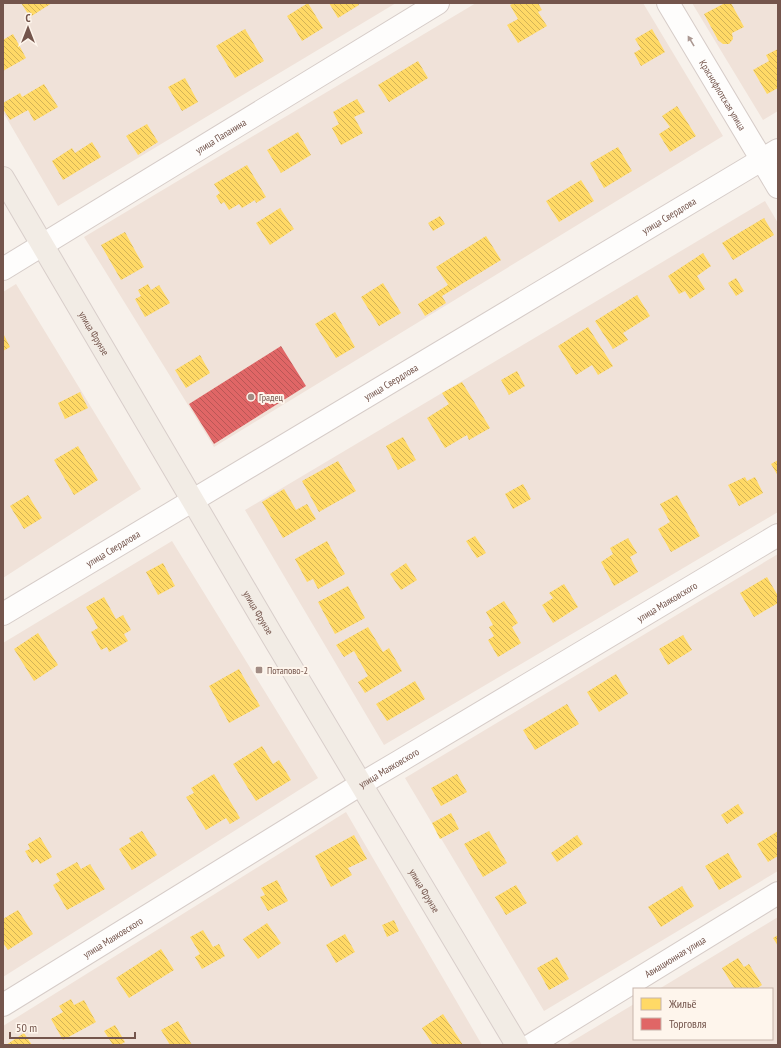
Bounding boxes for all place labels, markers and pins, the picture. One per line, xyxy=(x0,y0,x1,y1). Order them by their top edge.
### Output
place label: Градец xyxy=(259,391,284,404)
marker: Градец xyxy=(246,392,256,402)
place label: Потапово-2 xyxy=(267,664,308,677)
marker: Потапово-2 xyxy=(254,665,264,675)

